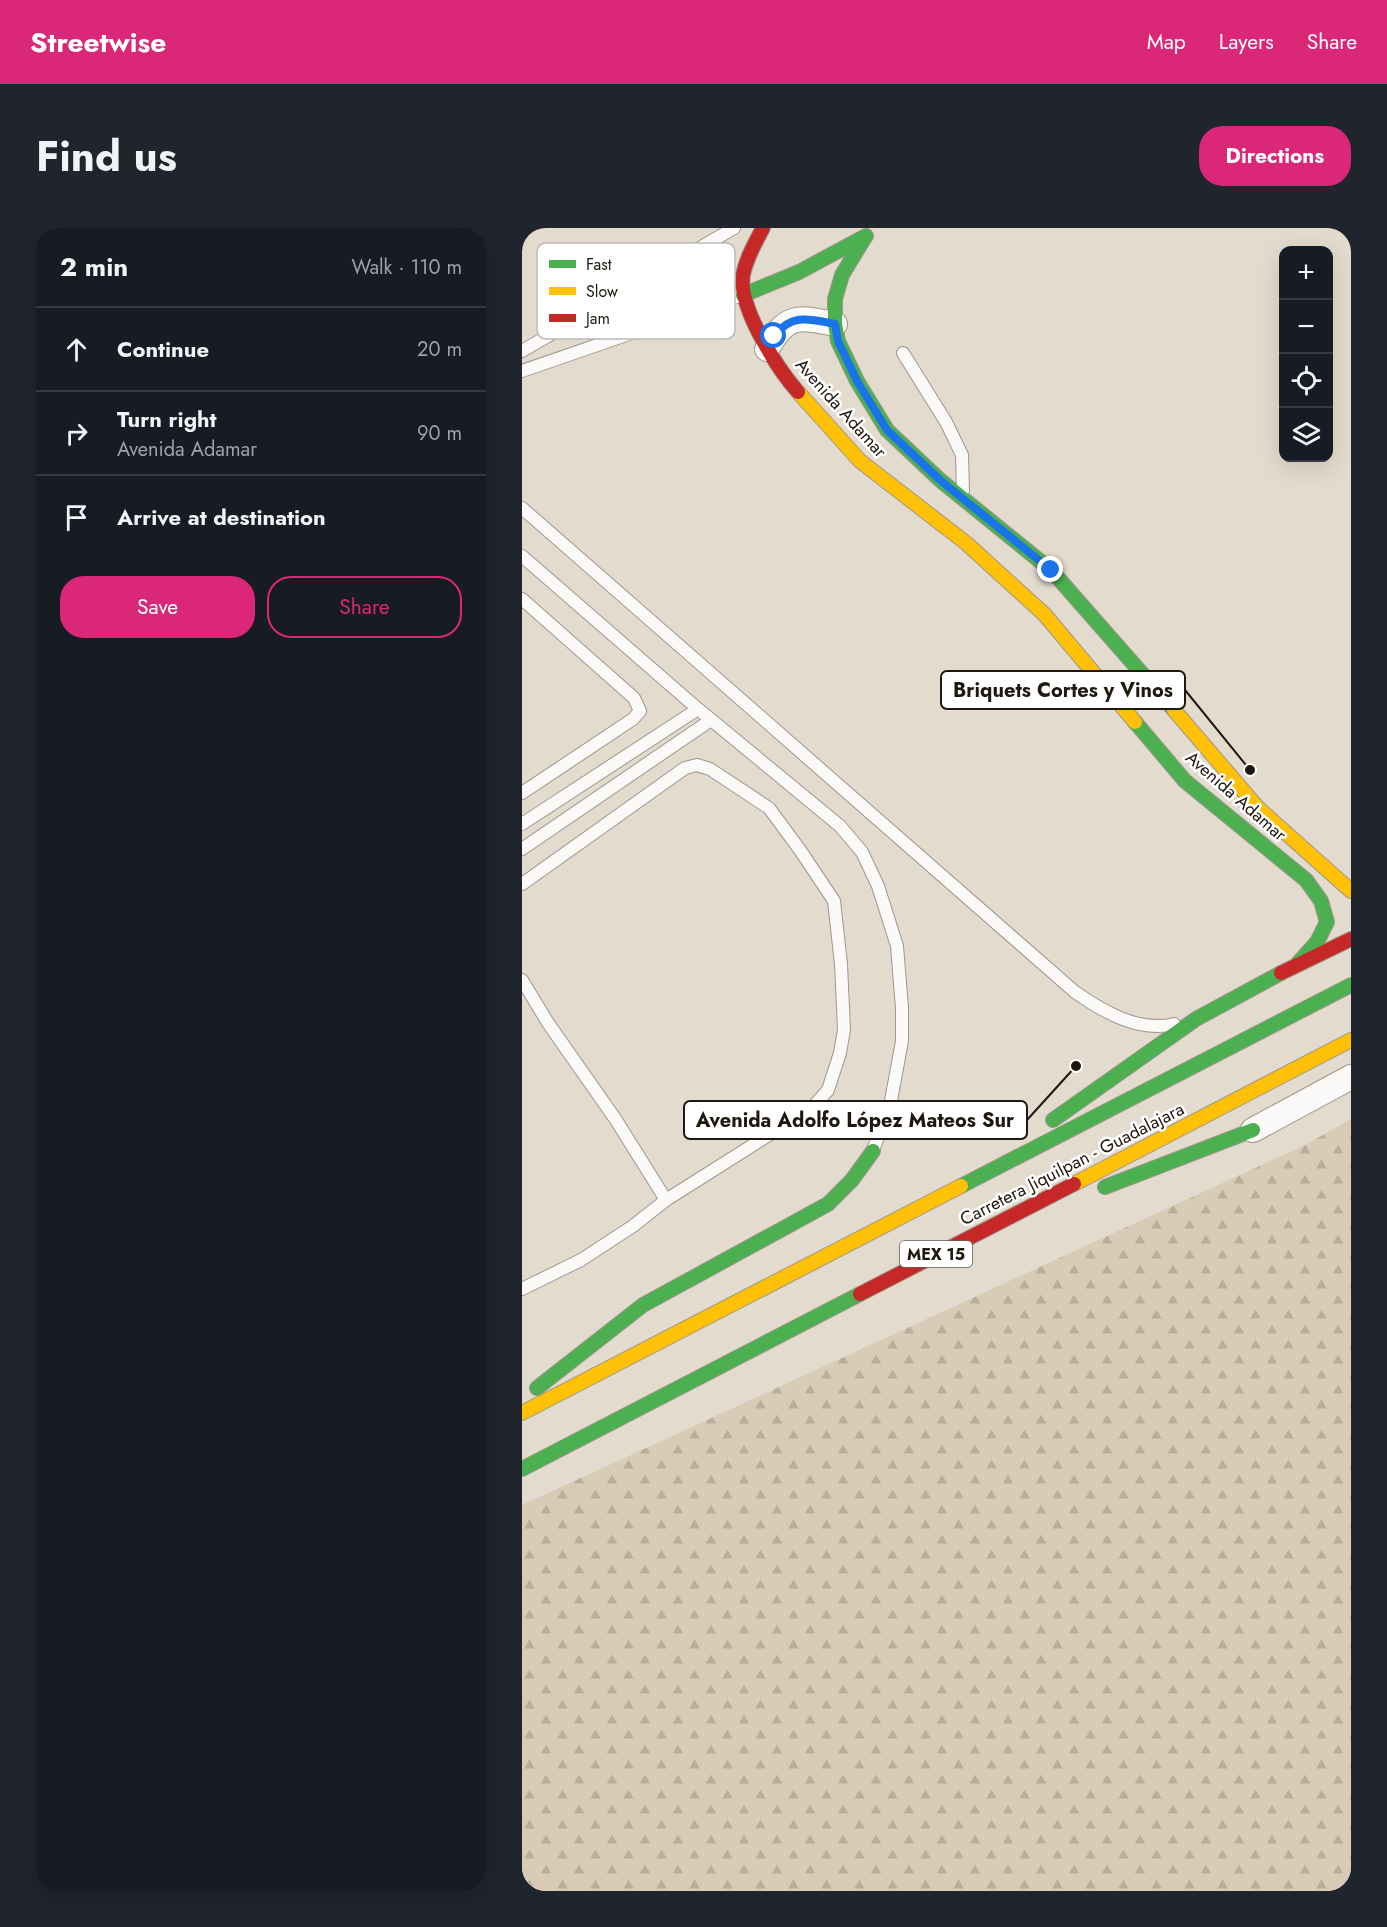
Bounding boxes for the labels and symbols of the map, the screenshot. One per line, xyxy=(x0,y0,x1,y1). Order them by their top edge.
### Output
legend xyxy=(537,243,735,339)
text: Fast xyxy=(586,253,612,276)
text: Slow xyxy=(586,280,618,303)
text: Jam xyxy=(584,307,610,330)
route start xyxy=(760,322,786,348)
street label: Avenida Adamar xyxy=(789,352,893,464)
route end xyxy=(1037,556,1063,582)
callout: Briquets Cortes y Vinos xyxy=(941,671,1185,709)
text: Briquets Cortes y Vinos xyxy=(953,676,1173,705)
street label: Avenida Adamar xyxy=(1180,745,1293,848)
street label: Carretera Jiquilpan - Guadalajara xyxy=(955,1096,1189,1232)
callout: Avenida Adolfo López Mateos Sur xyxy=(684,1101,1027,1139)
text: Avenida Adolfo López Mateos Sur xyxy=(695,1106,1015,1135)
road number: MEX 15 xyxy=(900,1241,972,1267)

